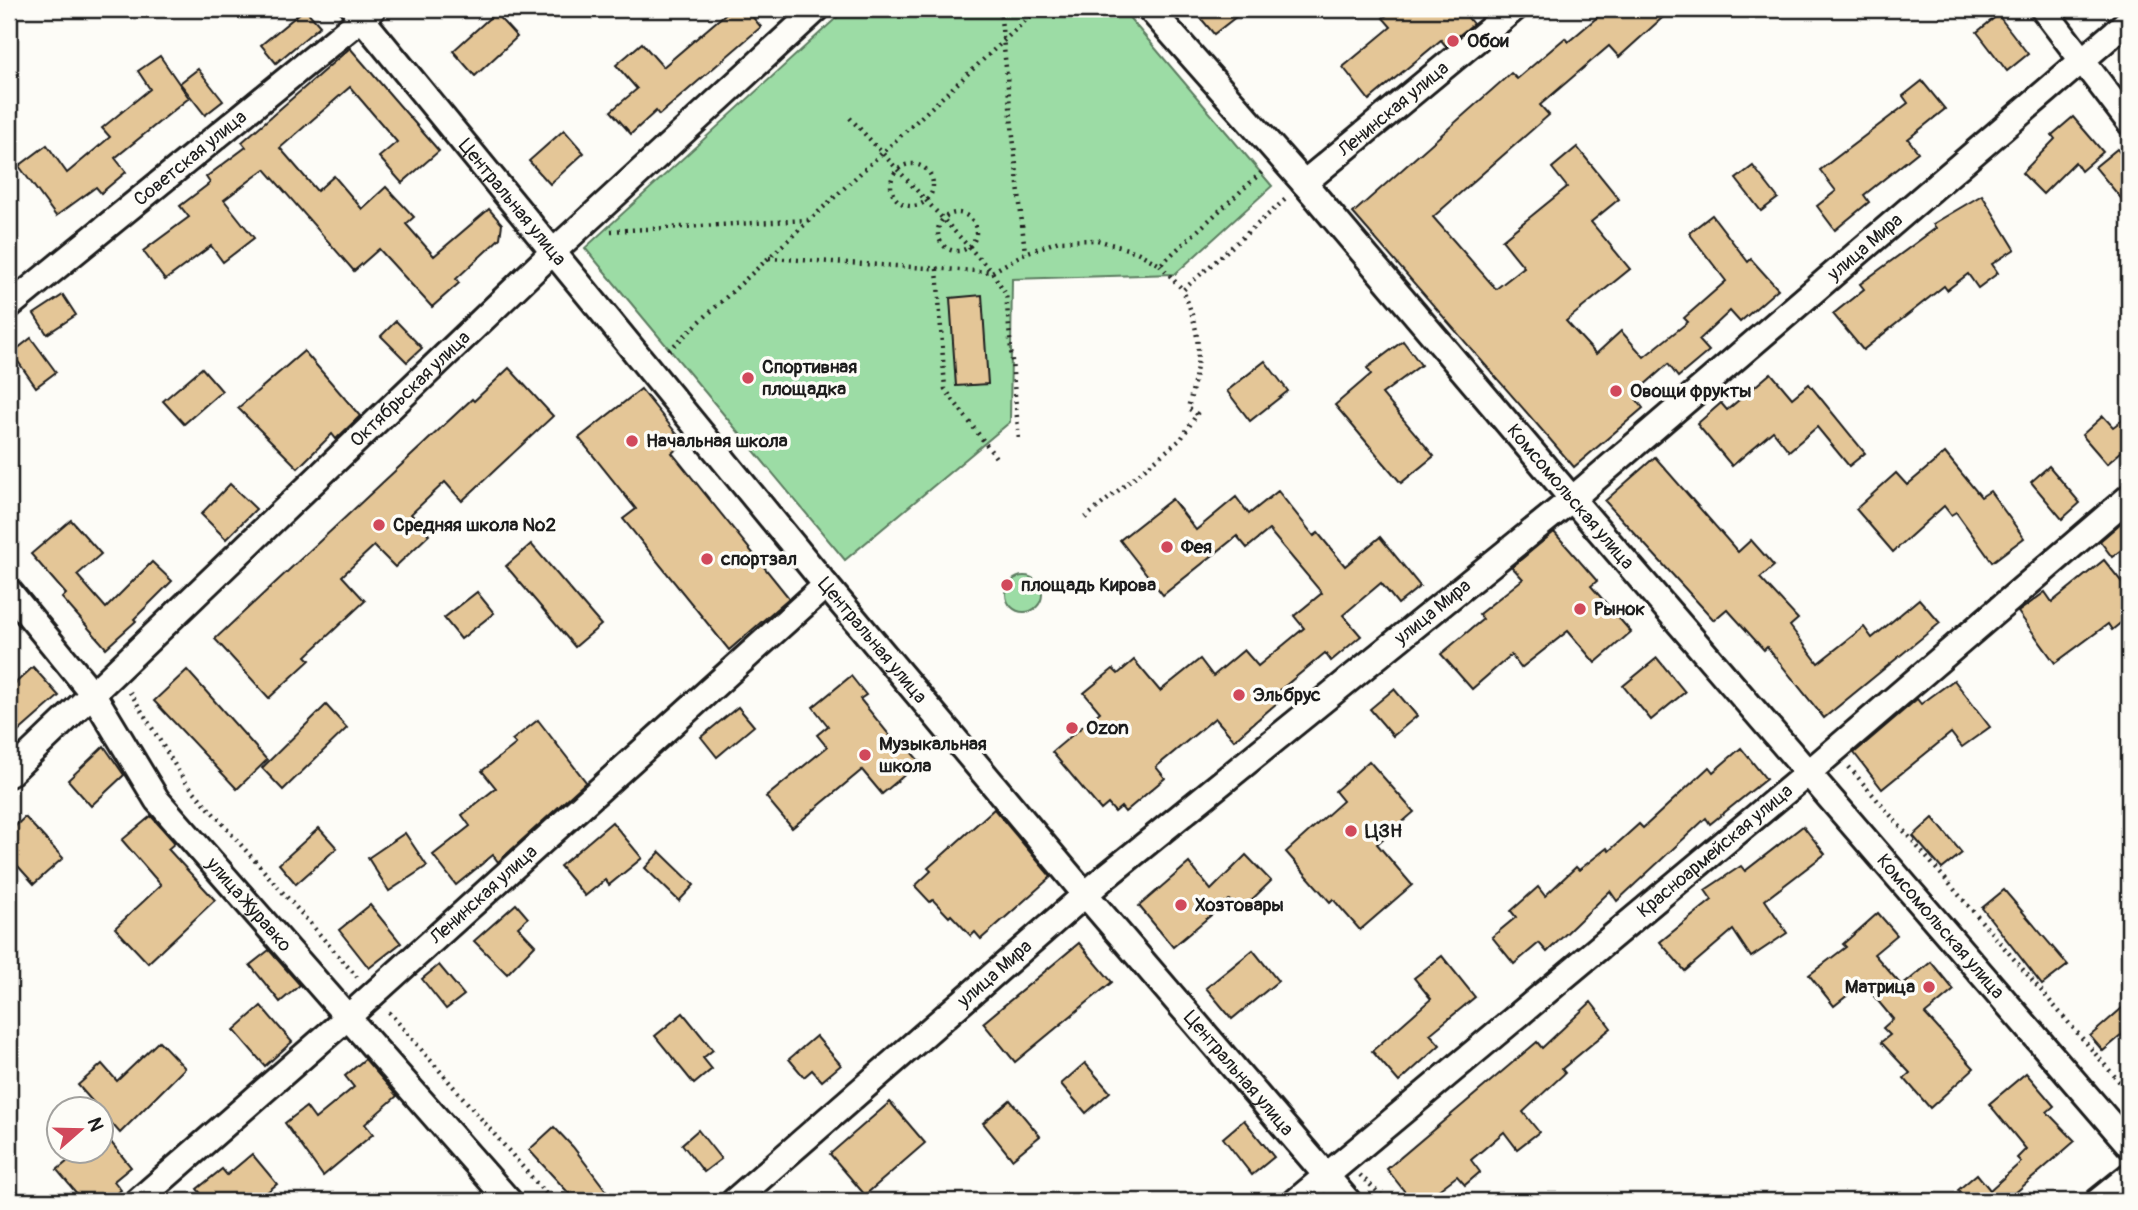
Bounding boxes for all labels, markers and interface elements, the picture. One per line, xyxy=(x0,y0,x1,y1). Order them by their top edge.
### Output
place label: Обои xyxy=(1467,29,1509,53)
marker: Обои xyxy=(1445,33,1461,49)
street label: Ленинская улица xyxy=(1332,56,1454,163)
street label: Советская улица xyxy=(129,105,252,211)
street label: Центральная улица xyxy=(453,134,572,271)
street label: улица Мира xyxy=(1822,208,1908,286)
street label: Октябрьская улица xyxy=(345,326,475,452)
place label: Cпортивная площадка xyxy=(762,355,857,401)
marker: Cпортивная площадка xyxy=(740,370,756,386)
place label: Овощи фрукты xyxy=(1630,379,1752,403)
marker: Овощи фрукты xyxy=(1608,383,1624,399)
street label: Комсомольская улица xyxy=(1502,419,1639,574)
place label: Начальная школа xyxy=(646,429,788,453)
marker: Начальная школа xyxy=(624,433,640,449)
place label: Средняя школа №2 xyxy=(393,513,556,537)
marker: Средняя школа №2 xyxy=(371,517,387,533)
place label: Фея xyxy=(1180,535,1212,559)
marker: Фея xyxy=(1159,539,1175,555)
place label: спортзал xyxy=(720,547,797,571)
marker: спортзал xyxy=(699,551,715,567)
street label: Центральная улица xyxy=(813,572,932,708)
place label: площадь Кирова xyxy=(1021,573,1156,597)
street label: улица Мира xyxy=(1389,574,1476,651)
marker: площадь Кирова xyxy=(999,577,1015,593)
place label: Рынок xyxy=(1594,597,1645,621)
marker: Рынок xyxy=(1572,601,1588,617)
place label: Эльбрус xyxy=(1253,683,1321,707)
marker: Эльбрус xyxy=(1231,687,1247,703)
place label: Ozon xyxy=(1086,716,1129,740)
marker: Ozon xyxy=(1064,720,1080,736)
place label: Музыкальная школа xyxy=(879,732,987,778)
marker: Музыкальная школа xyxy=(857,747,873,763)
street label: Красноармейская улица xyxy=(1632,779,1798,923)
place label: ЦЗН xyxy=(1365,819,1402,843)
marker: ЦЗН xyxy=(1343,823,1359,839)
street label: Ленинская улица xyxy=(424,840,543,950)
street label: Комсомольская улица xyxy=(1871,849,2010,1004)
street label: улица Журавко xyxy=(200,852,297,957)
place label: Хозтовары xyxy=(1195,893,1284,917)
marker: Хозтовары xyxy=(1173,897,1189,913)
street label: улица Мира xyxy=(952,934,1037,1013)
place label: Матрица xyxy=(1845,975,1915,999)
marker: Матрица xyxy=(1921,979,1937,995)
street label: Центральная улица xyxy=(1178,1006,1299,1141)
north arrow xyxy=(46,1094,116,1164)
text: N xyxy=(82,1114,109,1135)

